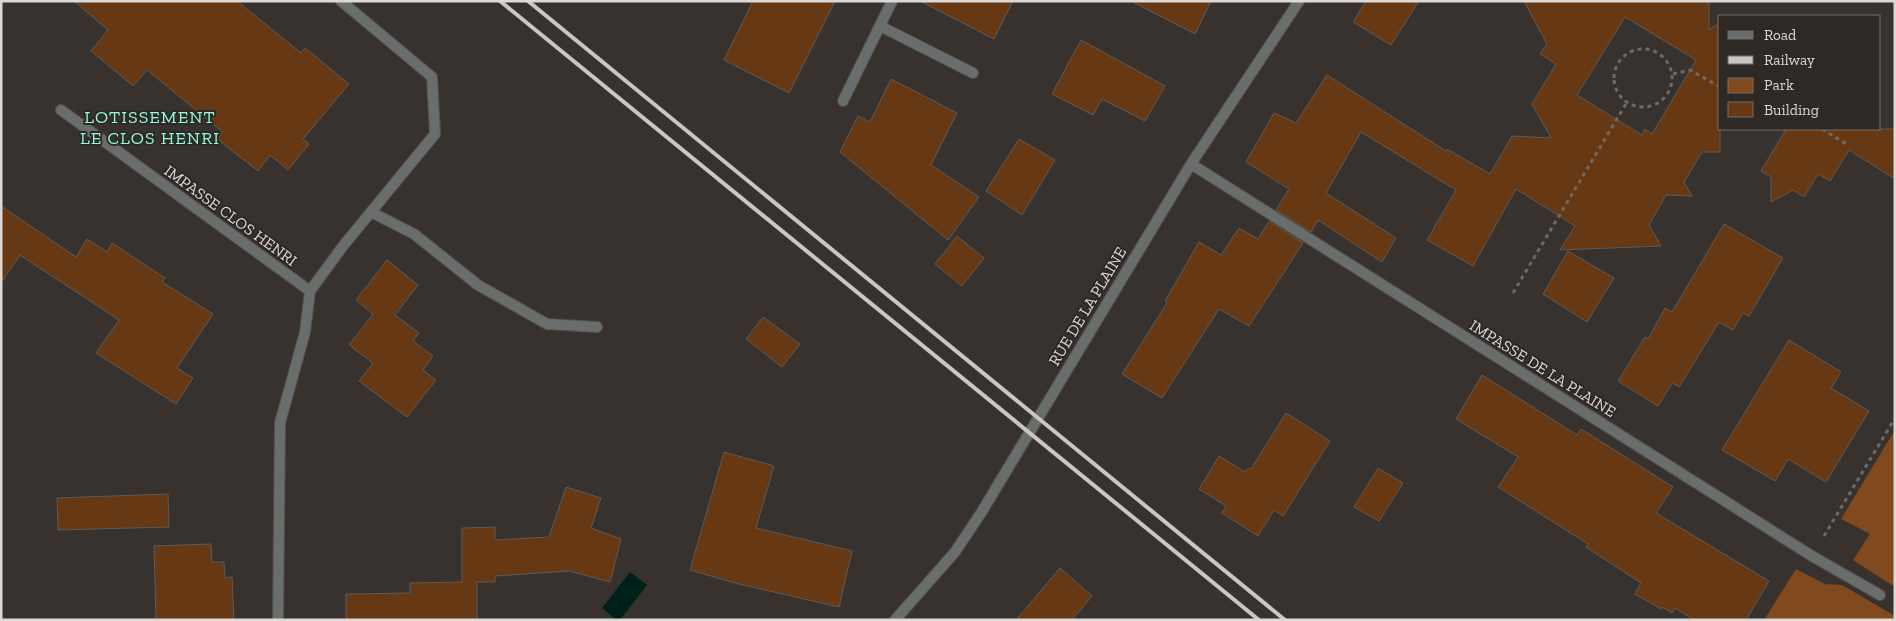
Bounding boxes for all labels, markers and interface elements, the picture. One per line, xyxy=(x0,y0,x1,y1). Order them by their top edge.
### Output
legend xyxy=(1718,15,1881,130)
text: Road xyxy=(1764,26,1797,44)
text: Railway xyxy=(1764,51,1815,69)
text: Park xyxy=(1764,76,1794,94)
text: Building xyxy=(1764,101,1819,119)
district label: LOTISSEMENT LE CLOS HENRI xyxy=(80,106,220,149)
street label: IMPASSE CLOS HENRI xyxy=(161,161,301,270)
street label: RUE DE LA PLAINE xyxy=(1045,243,1130,369)
street label: IMPASSE DE LA PLAINE xyxy=(1466,316,1619,421)

